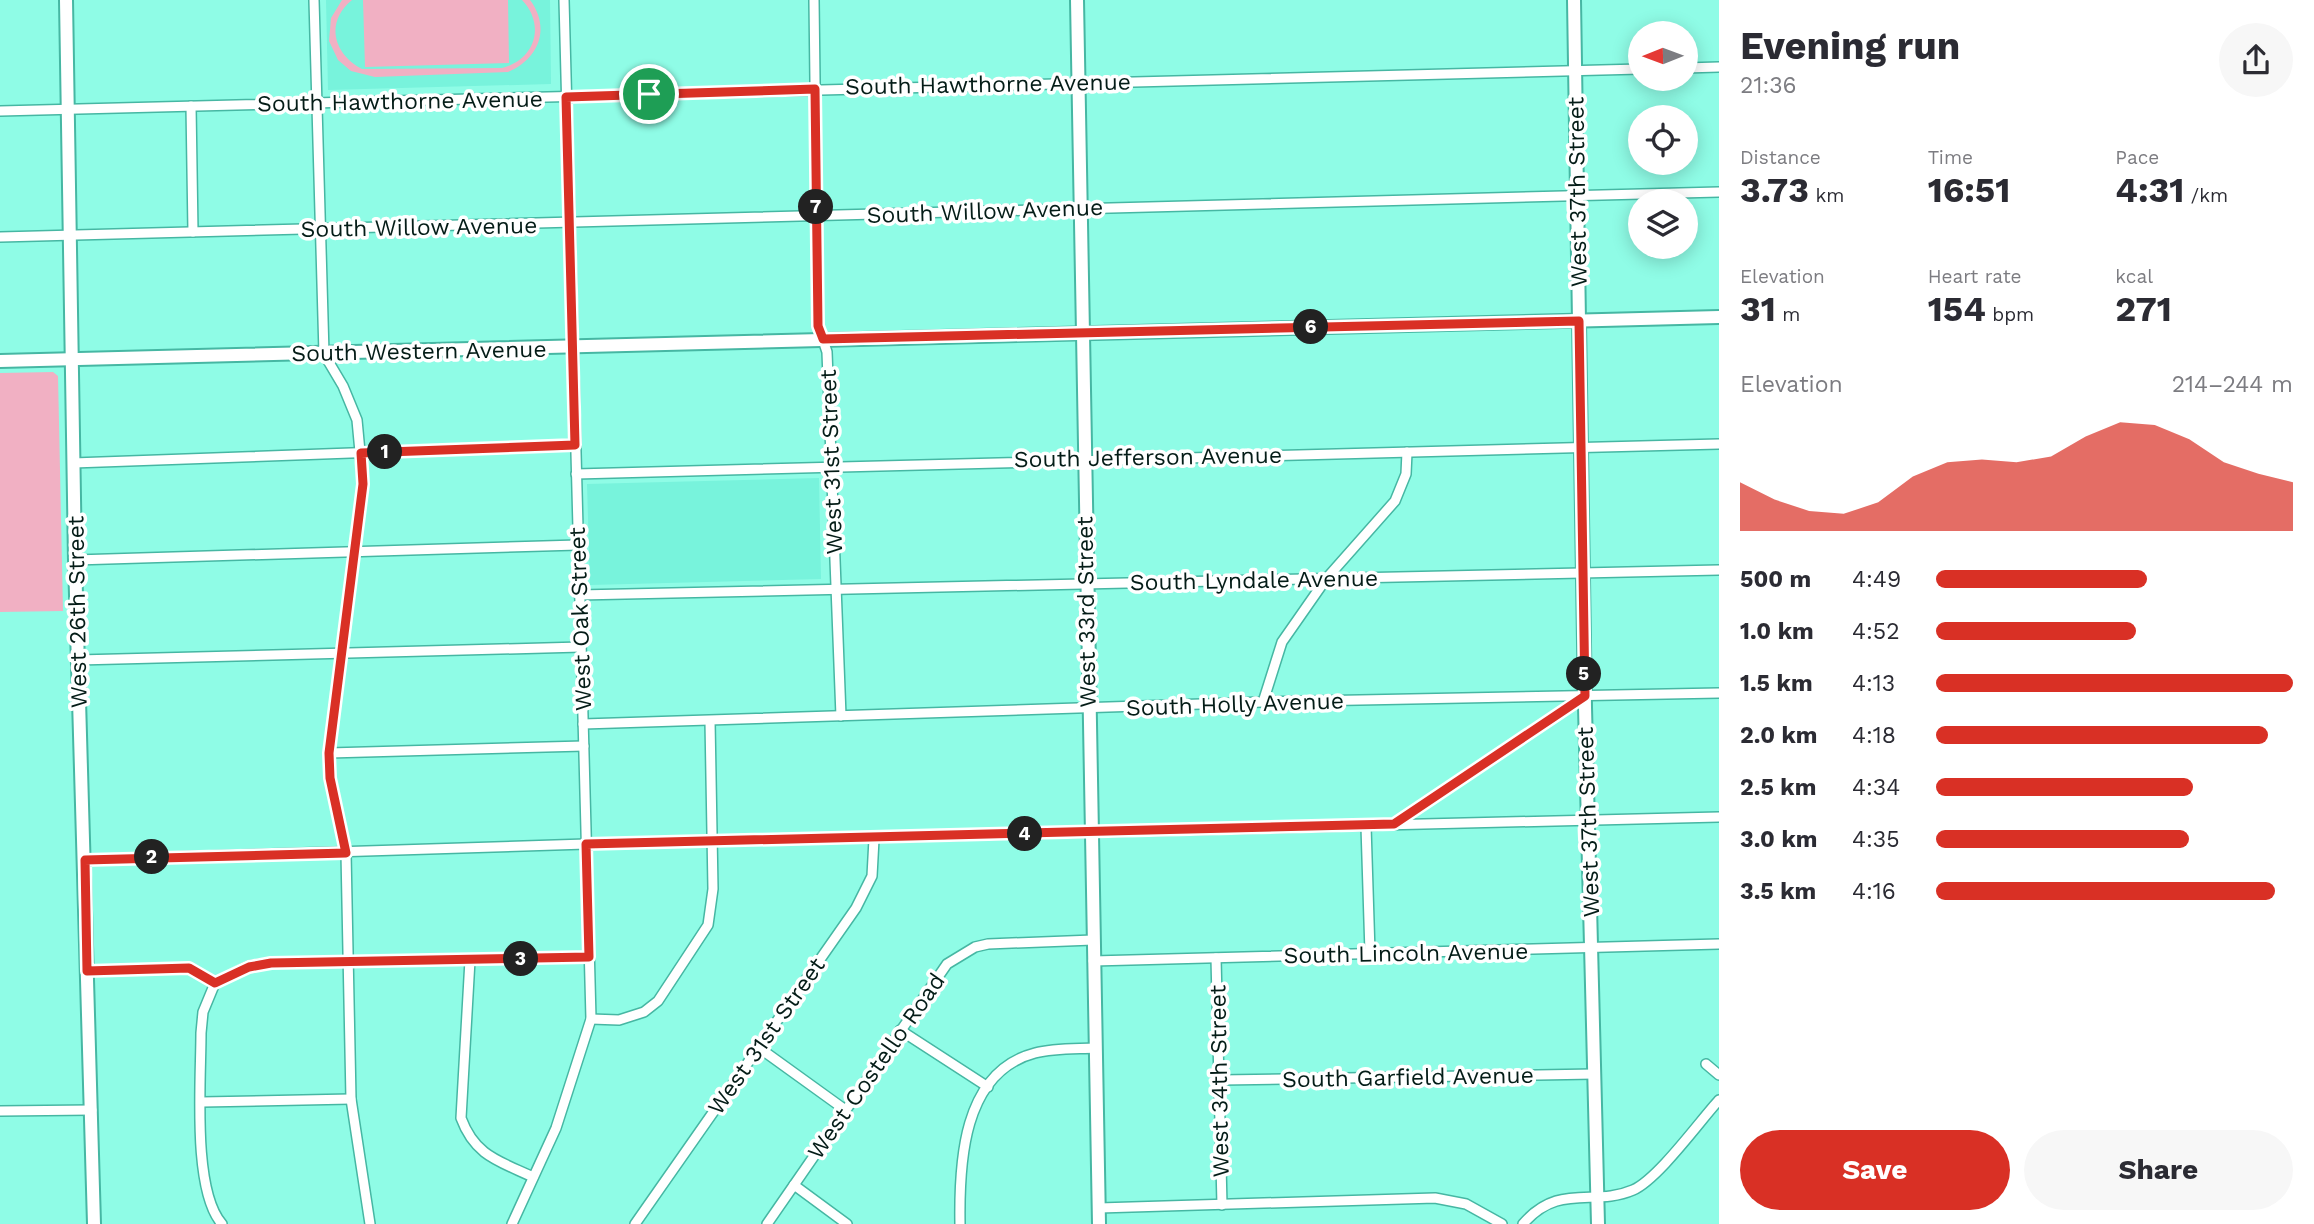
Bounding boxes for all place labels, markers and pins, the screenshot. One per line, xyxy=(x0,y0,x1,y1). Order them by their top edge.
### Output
pin xyxy=(619,64,679,124)
pin: 7 xyxy=(798,190,834,224)
pin: 6 xyxy=(1294,310,1328,344)
pin: 1 xyxy=(368,434,402,470)
pin: 5 xyxy=(1566,656,1602,692)
pin: 4 xyxy=(1007,816,1042,852)
pin: 2 xyxy=(134,840,170,874)
pin: 3 xyxy=(504,942,538,976)

